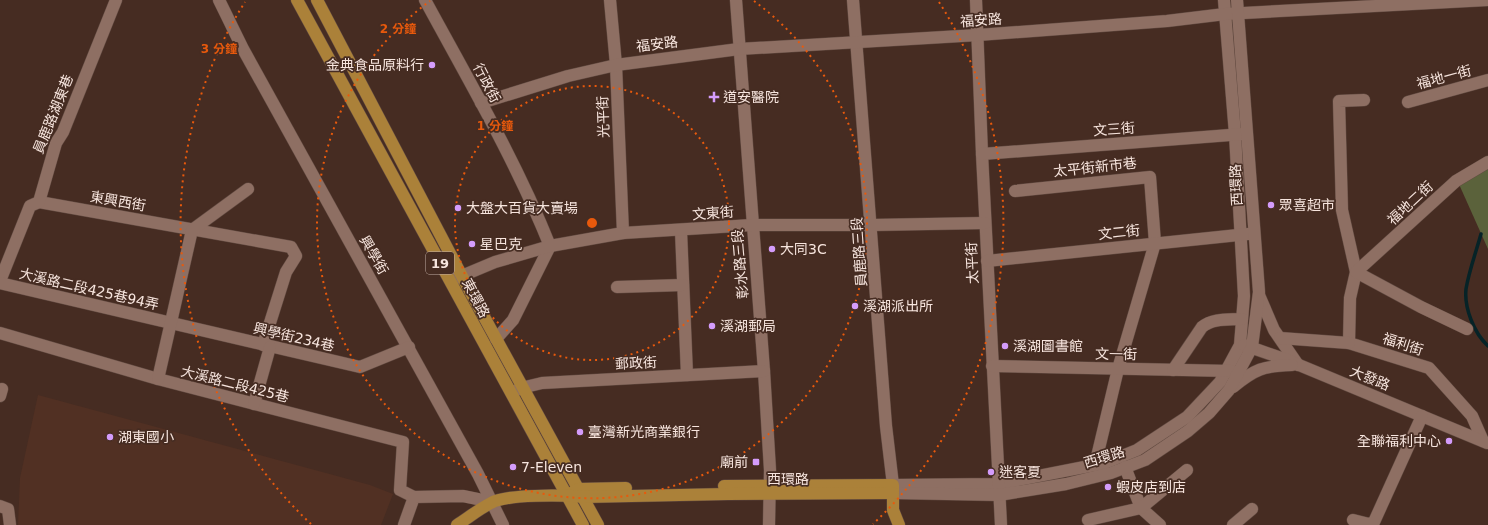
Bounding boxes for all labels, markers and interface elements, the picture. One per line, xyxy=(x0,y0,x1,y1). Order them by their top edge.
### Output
street label: 福安路 xyxy=(959,11,1003,29)
text: 2 分鐘 xyxy=(380,22,416,36)
street label: 福安路 xyxy=(635,34,679,54)
text: 3 分鐘 xyxy=(201,42,237,56)
place label: 金典食品原料行 xyxy=(326,57,424,73)
marker: 金典食品原料行 xyxy=(427,60,437,70)
street label: 行政街 xyxy=(470,61,504,105)
street label: 福地一街 xyxy=(1415,62,1473,92)
street label: 員鹿路湖東巷 xyxy=(30,72,76,156)
place label: 道安醫院 xyxy=(723,89,779,105)
marker: 道安醫院 xyxy=(708,91,720,103)
street label: 光平街 xyxy=(594,96,612,138)
text: 1 分鐘 xyxy=(477,119,513,133)
street label: 文三街 xyxy=(1092,120,1136,138)
street label: 太平街新市巷 xyxy=(1052,155,1138,179)
street label: 西環路 xyxy=(1227,164,1245,206)
street label: 福地二街 xyxy=(1384,178,1436,228)
street label: 東興西街 xyxy=(89,188,147,214)
place label: 眾喜超市 xyxy=(1279,197,1335,213)
place label: 大盤大百貨大賣場 xyxy=(466,200,578,216)
marker: 眾喜超市 xyxy=(1266,200,1276,210)
marker: 大盤大百貨大賣場 xyxy=(453,203,463,213)
street label: 文東街 xyxy=(691,204,735,222)
centre of rings xyxy=(585,216,599,230)
street label: 員鹿路三段 xyxy=(849,217,869,287)
street label: 文二街 xyxy=(1097,222,1141,242)
street label: 彰水路三段 xyxy=(729,228,751,300)
street label: 興學街 xyxy=(357,233,391,277)
place label: 星巴克 xyxy=(480,236,522,252)
marker: 星巴克 xyxy=(467,239,477,249)
place label: 大同3C xyxy=(780,241,827,257)
street label: 太平街 xyxy=(963,242,981,284)
marker: 大同3C xyxy=(767,244,777,254)
road number: 19 xyxy=(426,252,454,274)
street label: 大溪路二段425巷94弄 xyxy=(18,265,160,313)
street label: 東環路 xyxy=(459,276,493,320)
place label: 溪湖派出所 xyxy=(863,298,933,314)
marker: 溪湖派出所 xyxy=(850,301,860,311)
place label: 溪湖郵局 xyxy=(720,318,776,334)
street label: 興學街234巷 xyxy=(252,320,336,354)
marker: 溪湖郵局 xyxy=(707,321,717,331)
street label: 福利街 xyxy=(1381,330,1425,358)
place label: 溪湖圖書館 xyxy=(1013,338,1083,354)
marker: 溪湖圖書館 xyxy=(1000,341,1010,351)
street label: 文一街 xyxy=(1095,346,1137,362)
street label: 郵政街 xyxy=(615,354,657,372)
street label: 大溪路二段425巷 xyxy=(179,363,291,405)
street label: 大發路 xyxy=(1348,363,1392,393)
place label: 臺灣新光商業銀行 xyxy=(588,424,700,440)
marker: 臺灣新光商業銀行 xyxy=(575,427,585,437)
place label: 湖東國小 xyxy=(118,429,174,445)
marker: 湖東國小 xyxy=(105,432,115,442)
place label: 全聯福利中心 xyxy=(1357,433,1441,449)
marker: 全聯福利中心 xyxy=(1444,436,1454,446)
street label: 西環路 xyxy=(1082,443,1126,471)
place label: 廟前 xyxy=(720,454,748,470)
marker: 廟前 xyxy=(751,457,761,467)
place label: 7-Eleven xyxy=(521,459,582,475)
marker: 7-Eleven xyxy=(508,462,518,472)
place label: 迷客夏 xyxy=(999,464,1041,480)
marker: 迷客夏 xyxy=(986,467,996,477)
street label: 西環路 xyxy=(767,471,809,487)
place label: 蝦皮店到店 xyxy=(1116,479,1186,495)
marker: 蝦皮店到店 xyxy=(1103,482,1113,492)

